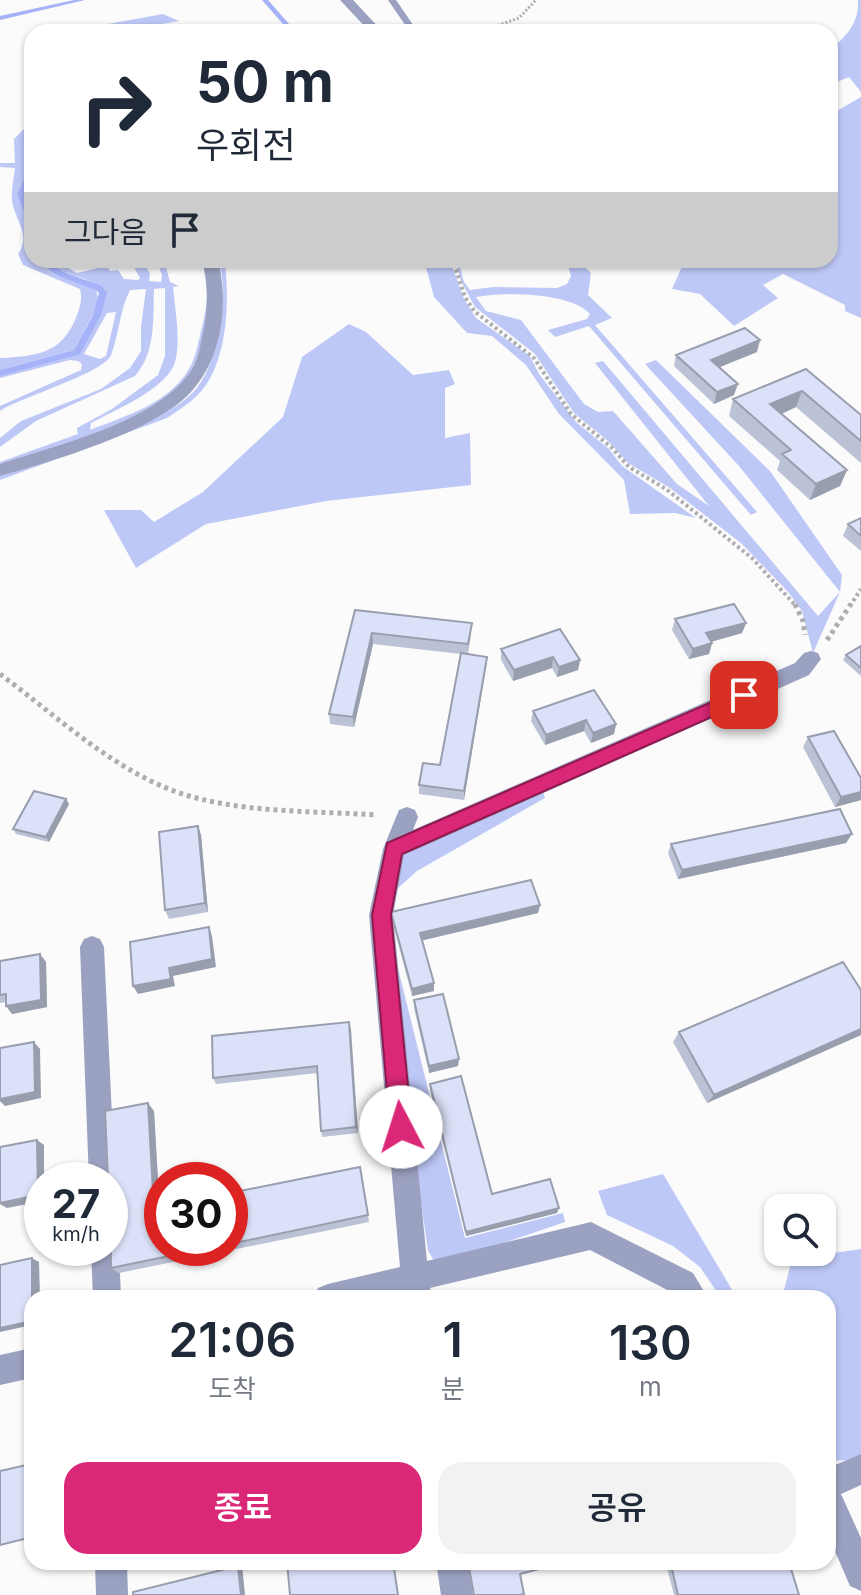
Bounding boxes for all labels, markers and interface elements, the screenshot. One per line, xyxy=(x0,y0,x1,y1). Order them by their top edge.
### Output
text: 50 m xyxy=(196,48,334,116)
icon: right xyxy=(64,56,168,160)
text: 우회전 xyxy=(196,123,295,167)
icon: arrive xyxy=(163,208,207,252)
text: 그다음 xyxy=(64,214,147,250)
pin xyxy=(710,661,778,729)
icon: arrive xyxy=(722,673,766,717)
position arrow xyxy=(359,1085,443,1169)
speed limit sign: 30 xyxy=(144,1162,248,1266)
text: 27 xyxy=(52,1179,100,1228)
map controls xyxy=(764,1194,836,1266)
button: search xyxy=(764,1194,836,1266)
text: km/h xyxy=(52,1222,100,1246)
text: 21:06 xyxy=(168,1310,296,1369)
text: 1 xyxy=(443,1310,463,1369)
text: 130 xyxy=(609,1313,692,1372)
text: m xyxy=(639,1371,662,1402)
text: 도착 xyxy=(208,1373,256,1404)
text: 분 xyxy=(441,1373,465,1404)
button: 종료 xyxy=(64,1462,422,1554)
button: 공유 xyxy=(438,1462,796,1554)

